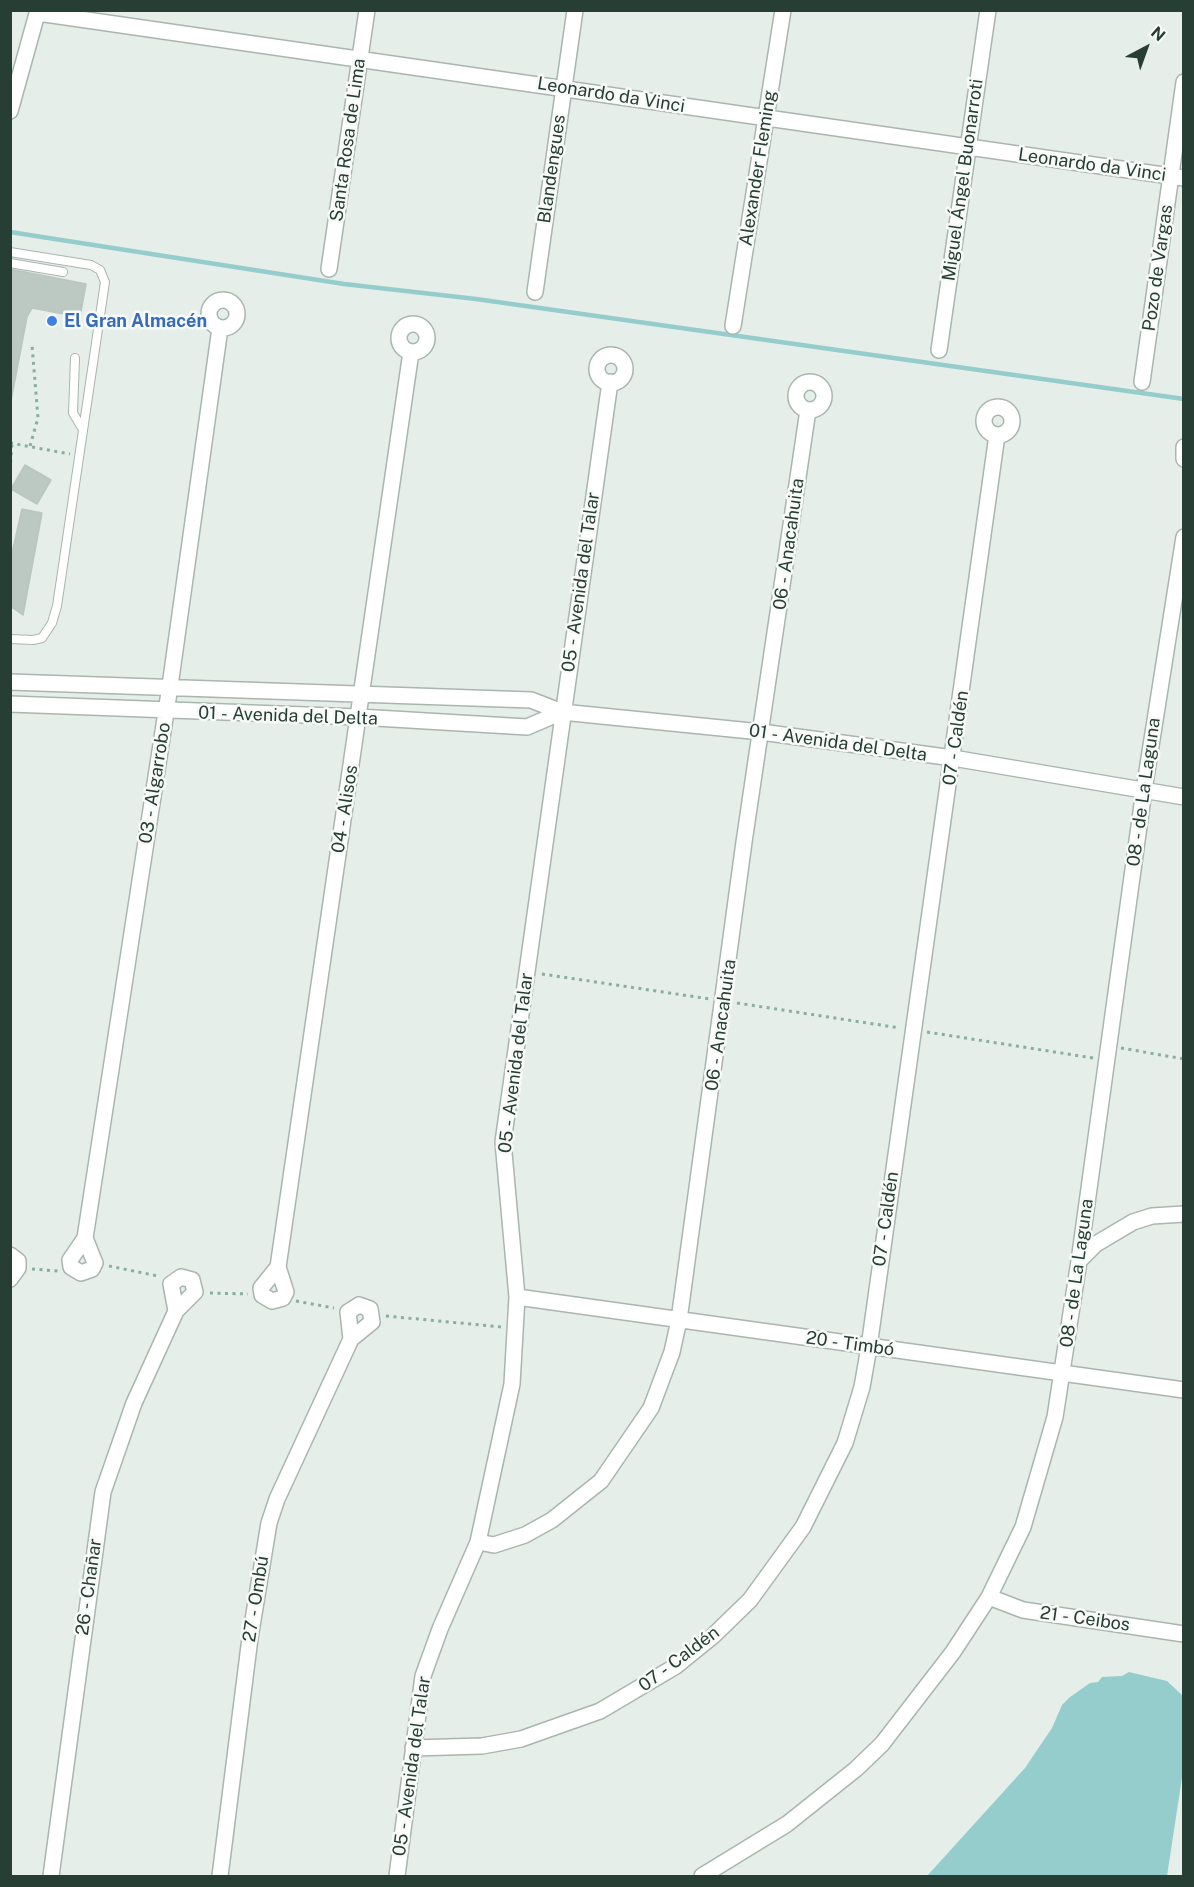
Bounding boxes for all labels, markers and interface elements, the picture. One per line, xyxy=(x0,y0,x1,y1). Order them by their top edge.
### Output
north arrow xyxy=(1116,18,1176,78)
text: N xyxy=(1147,23,1169,45)
street label: Santa Rosa de Lima xyxy=(326,57,370,223)
street label: Leonardo da Vinci xyxy=(536,73,686,117)
street label: Miguel Ángel Buonarroti xyxy=(938,77,988,283)
street label: Alexander Fleming xyxy=(735,89,781,247)
street label: Blandengues xyxy=(534,113,570,225)
street label: Leonardo da Vinci xyxy=(1017,144,1167,186)
street label: Pozo de Vargas xyxy=(1138,203,1178,333)
place label: El Gran Almacén xyxy=(64,310,207,332)
marker: El Gran Almacén xyxy=(45,314,59,328)
street label: 06 - Anacahuita xyxy=(769,477,809,611)
street label: 05 - Avenida del Talar xyxy=(558,491,604,673)
street label: 07 - Caldén xyxy=(939,689,973,787)
street label: 01 - Avenida del Delta xyxy=(198,702,378,730)
street label: 08 - de La Laguna xyxy=(1123,716,1165,868)
street label: 01 - Avenida del Delta xyxy=(748,720,928,766)
street label: 03 - Algarrobo xyxy=(135,721,175,845)
street label: 04 - Alisos xyxy=(327,763,363,855)
street label: 06 - Anacahuita xyxy=(701,958,741,1092)
street label: 05 - Avenida del Talar xyxy=(494,972,538,1154)
street label: 07 - Caldén xyxy=(869,1170,903,1268)
street label: 08 - de La Laguna xyxy=(1056,1197,1098,1349)
street label: 20 - Timbó xyxy=(804,1327,896,1361)
street label: 26 - Chañar xyxy=(72,1537,106,1637)
street label: 27 - Ombú xyxy=(239,1554,273,1644)
street label: 21 - Ceibos xyxy=(1039,1602,1131,1636)
street label: 07 - Caldén xyxy=(634,1622,724,1696)
street label: 05 - Avenida del Talar xyxy=(389,1675,435,1857)

